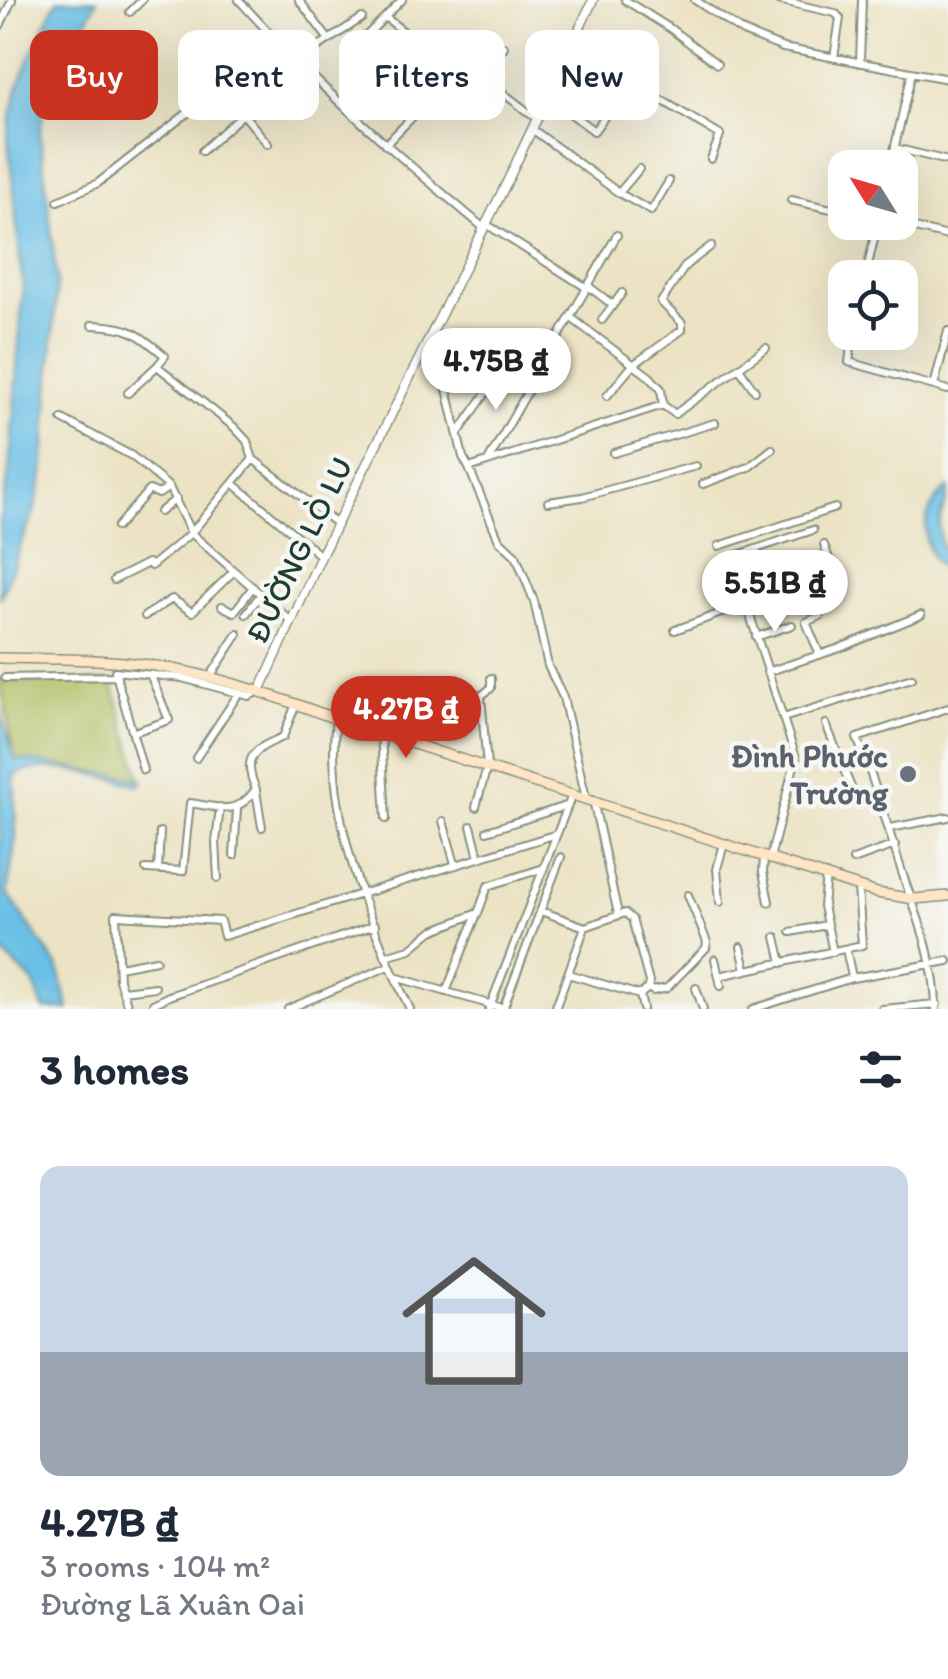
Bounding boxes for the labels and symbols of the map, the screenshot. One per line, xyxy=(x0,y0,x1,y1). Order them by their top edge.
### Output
north arrow xyxy=(828,150,918,240)
pin: 4.75B ₫ xyxy=(404,328,588,413)
street label: ĐƯỜNG LÒ LU xyxy=(238,451,360,649)
pin: 5.51B ₫ xyxy=(683,550,867,635)
pin: 4.27B ₫ xyxy=(314,676,498,761)
place label: Đình Phước Trường xyxy=(731,737,889,812)
marker: Đình Phước Trường xyxy=(897,763,919,785)

